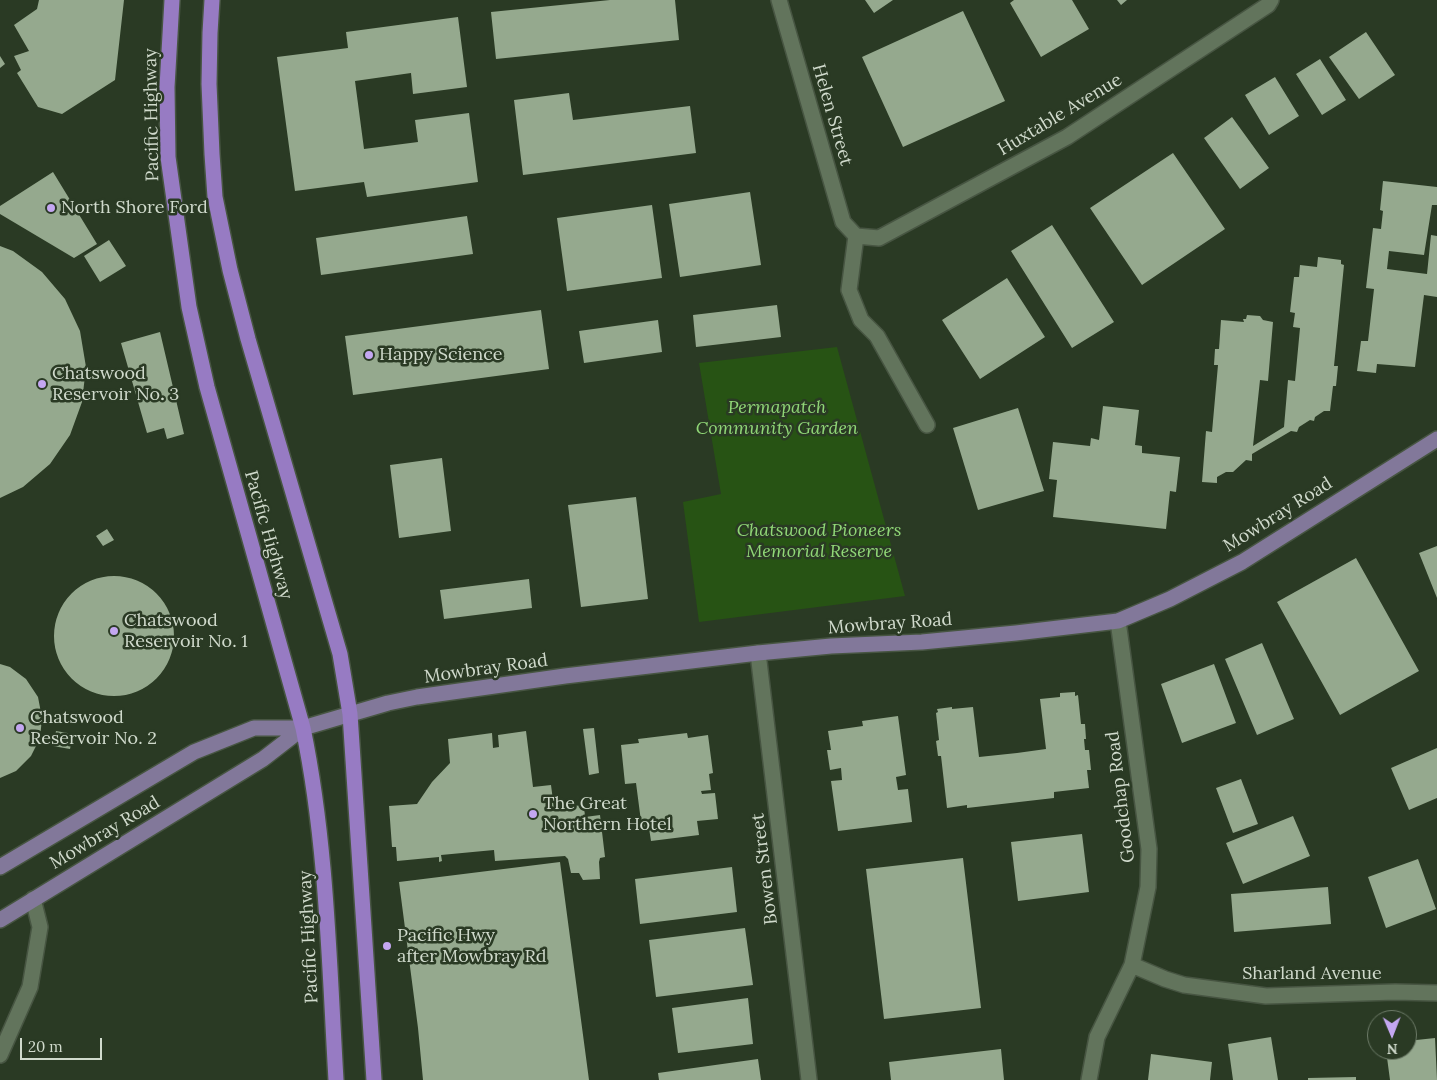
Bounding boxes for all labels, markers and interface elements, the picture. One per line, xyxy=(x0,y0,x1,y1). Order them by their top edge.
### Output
street label: Pacific Highway xyxy=(140,48,164,182)
street label: Helen Street xyxy=(807,62,857,168)
street label: Huxtable Avenue xyxy=(994,69,1126,161)
place label: North Shore Ford xyxy=(61,197,208,219)
marker: North Shore Ford xyxy=(45,202,57,214)
place label: Happy Science xyxy=(379,344,503,366)
marker: Happy Science xyxy=(363,349,375,361)
place label: Chatswood Reservoir No. 3 xyxy=(52,363,179,406)
marker: Chatswood Reservoir No. 3 xyxy=(36,378,48,390)
park label: Permapatch Community Garden xyxy=(696,397,858,439)
street label: Pacific Highway xyxy=(239,468,297,602)
street label: Mowbray Road xyxy=(1220,473,1336,557)
park label: Chatswood Pioneers Memorial Reserve xyxy=(737,520,901,562)
street label: Mowbray Road xyxy=(827,609,953,639)
place label: Chatswood Reservoir No. 1 xyxy=(124,610,248,652)
marker: Chatswood Reservoir No. 1 xyxy=(108,625,120,637)
street label: Mowbray Road xyxy=(423,650,549,688)
place label: Chatswood Reservoir No. 2 xyxy=(30,707,157,750)
marker: Chatswood Reservoir No. 2 xyxy=(14,722,26,734)
street label: Goodchap Road xyxy=(1102,730,1140,864)
street label: Mowbray Road xyxy=(46,792,164,874)
place label: The Great Northern Hotel xyxy=(543,793,672,836)
marker: The Great Northern Hotel xyxy=(527,808,539,820)
street label: Bowen Street xyxy=(747,812,783,926)
street label: Pacific Highway xyxy=(295,870,323,1004)
place label: Pacific Hwy after Mowbray Rd xyxy=(397,925,546,968)
marker: Pacific Hwy after Mowbray Rd xyxy=(381,940,393,952)
street label: Sharland Avenue xyxy=(1242,963,1382,985)
north arrow xyxy=(1367,1010,1417,1060)
scale bar xyxy=(22,1028,105,1060)
text: 20 m xyxy=(28,1037,63,1056)
text: N xyxy=(1387,1040,1398,1058)

